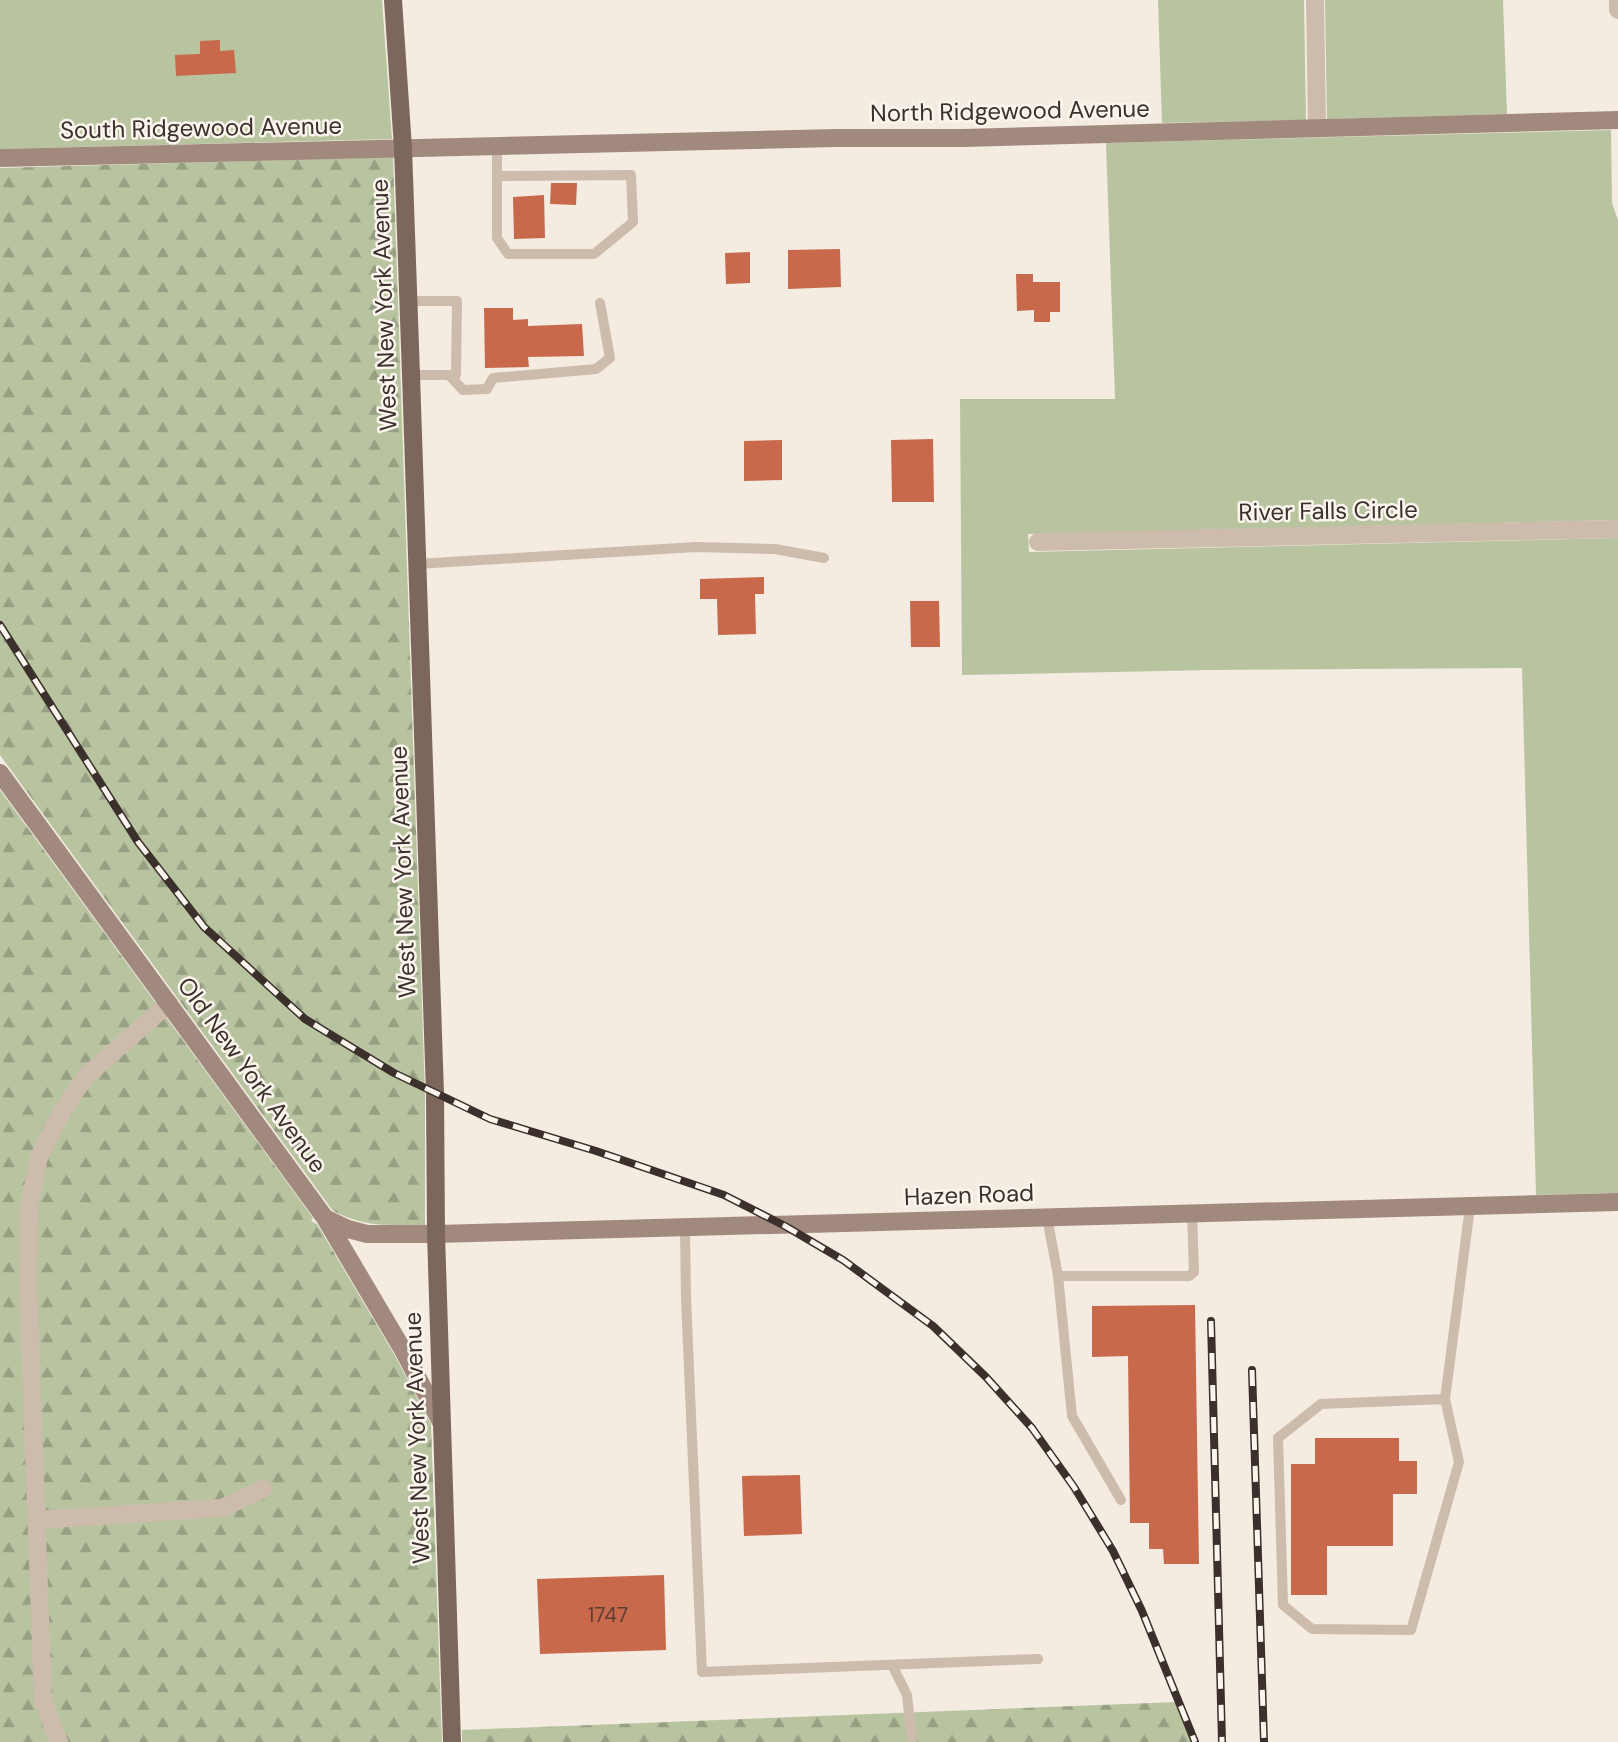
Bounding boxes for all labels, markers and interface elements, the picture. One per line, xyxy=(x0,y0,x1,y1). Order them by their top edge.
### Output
street label: North Ridgewood Avenue xyxy=(870,93,1150,128)
street label: South Ridgewood Avenue xyxy=(60,110,342,145)
street label: West New York Avenue xyxy=(364,178,403,432)
street label: River Falls Circle xyxy=(1238,493,1418,528)
street label: West New York Avenue xyxy=(383,745,422,999)
street label: Old New York Avenue xyxy=(171,971,334,1179)
street label: Hazen Road xyxy=(903,1177,1035,1212)
street label: West New York Avenue xyxy=(397,1311,436,1565)
house number: 1747 xyxy=(588,1601,628,1629)

